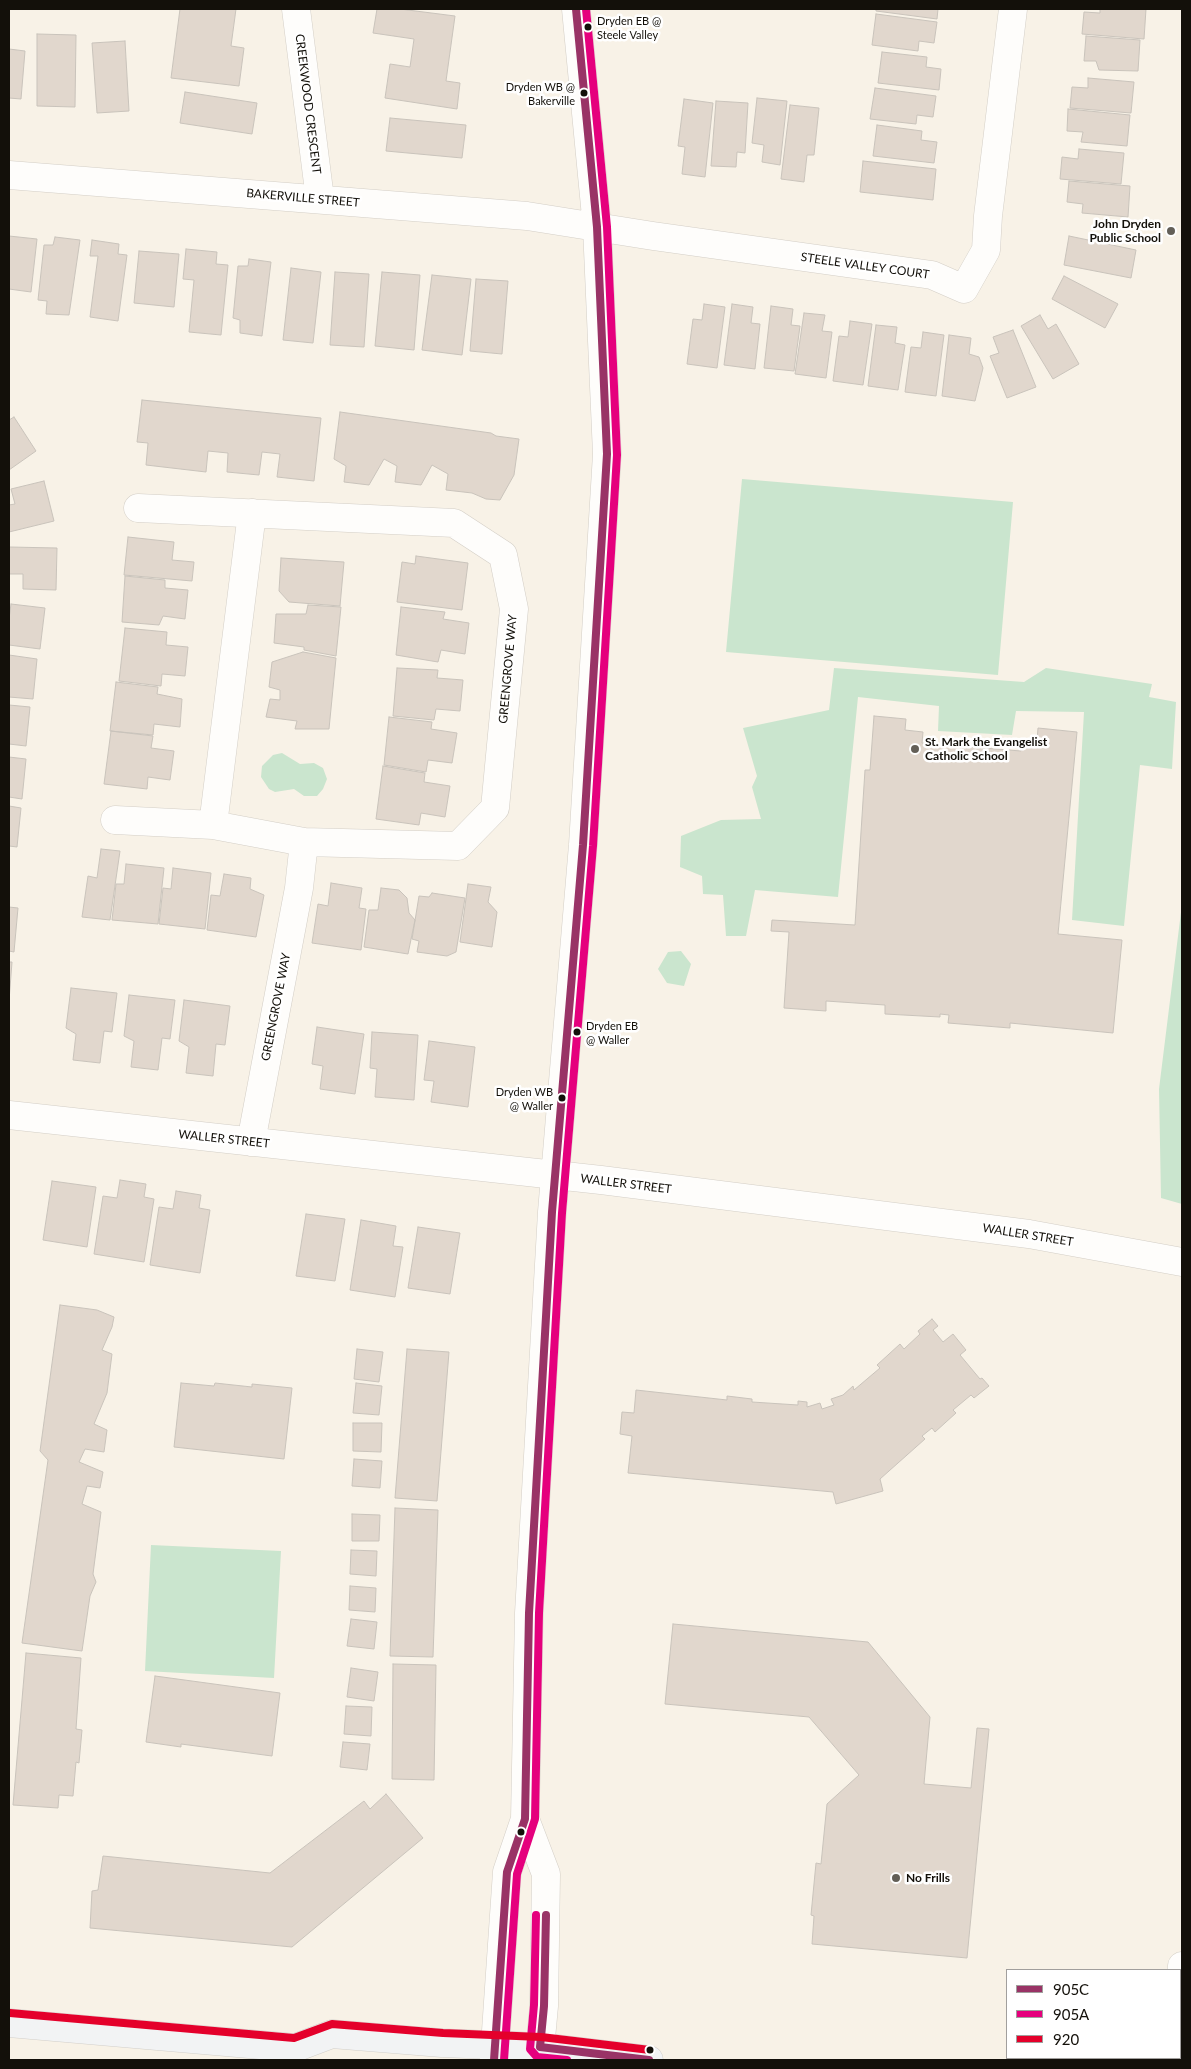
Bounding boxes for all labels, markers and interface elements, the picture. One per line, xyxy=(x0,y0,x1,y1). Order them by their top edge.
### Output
place label: Dryden EB @ Steele Valley xyxy=(597,14,661,40)
marker: Dryden EB @ Steele Valley xyxy=(583,22,593,32)
street label: CREEKWOOD CRESCENT xyxy=(292,33,324,175)
place label: Dryden WB @ Bakerville xyxy=(506,80,575,106)
marker: Dryden WB @ Bakerville xyxy=(579,88,589,98)
street label: BAKERVILLE STREET xyxy=(246,186,360,210)
place label: John Dryden Public School xyxy=(1089,217,1161,245)
marker: John Dryden Public School xyxy=(1165,225,1177,237)
street label: STEELE VALLEY COURT xyxy=(800,250,930,282)
street label: GREENGROVE WAY xyxy=(496,614,520,724)
place label: St. Mark the Evangelist Catholic School xyxy=(925,735,1047,763)
marker: St. Mark the Evangelist Catholic School xyxy=(909,743,921,755)
street label: GREENGROVE WAY xyxy=(258,952,294,1062)
place label: Dryden EB @ Waller xyxy=(586,1019,638,1045)
marker: Dryden EB @ Waller xyxy=(572,1027,582,1037)
place label: Dryden WB @ Waller xyxy=(496,1085,553,1111)
marker: Dryden WB @ Waller xyxy=(557,1093,567,1103)
street label: WALLER STREET xyxy=(178,1127,270,1151)
street label: WALLER STREET xyxy=(579,1171,673,1197)
street label: WALLER STREET xyxy=(981,1221,1075,1249)
unlabelled marker xyxy=(516,1827,526,1837)
place label: No Frills xyxy=(906,1871,950,1885)
marker: No Frills xyxy=(890,1872,902,1884)
legend xyxy=(1006,1969,1181,2059)
text: 905C xyxy=(1053,1980,1089,1998)
text: 905A xyxy=(1053,2005,1089,2023)
text: 920 xyxy=(1053,2030,1079,2048)
unlabelled marker xyxy=(645,2045,655,2055)

